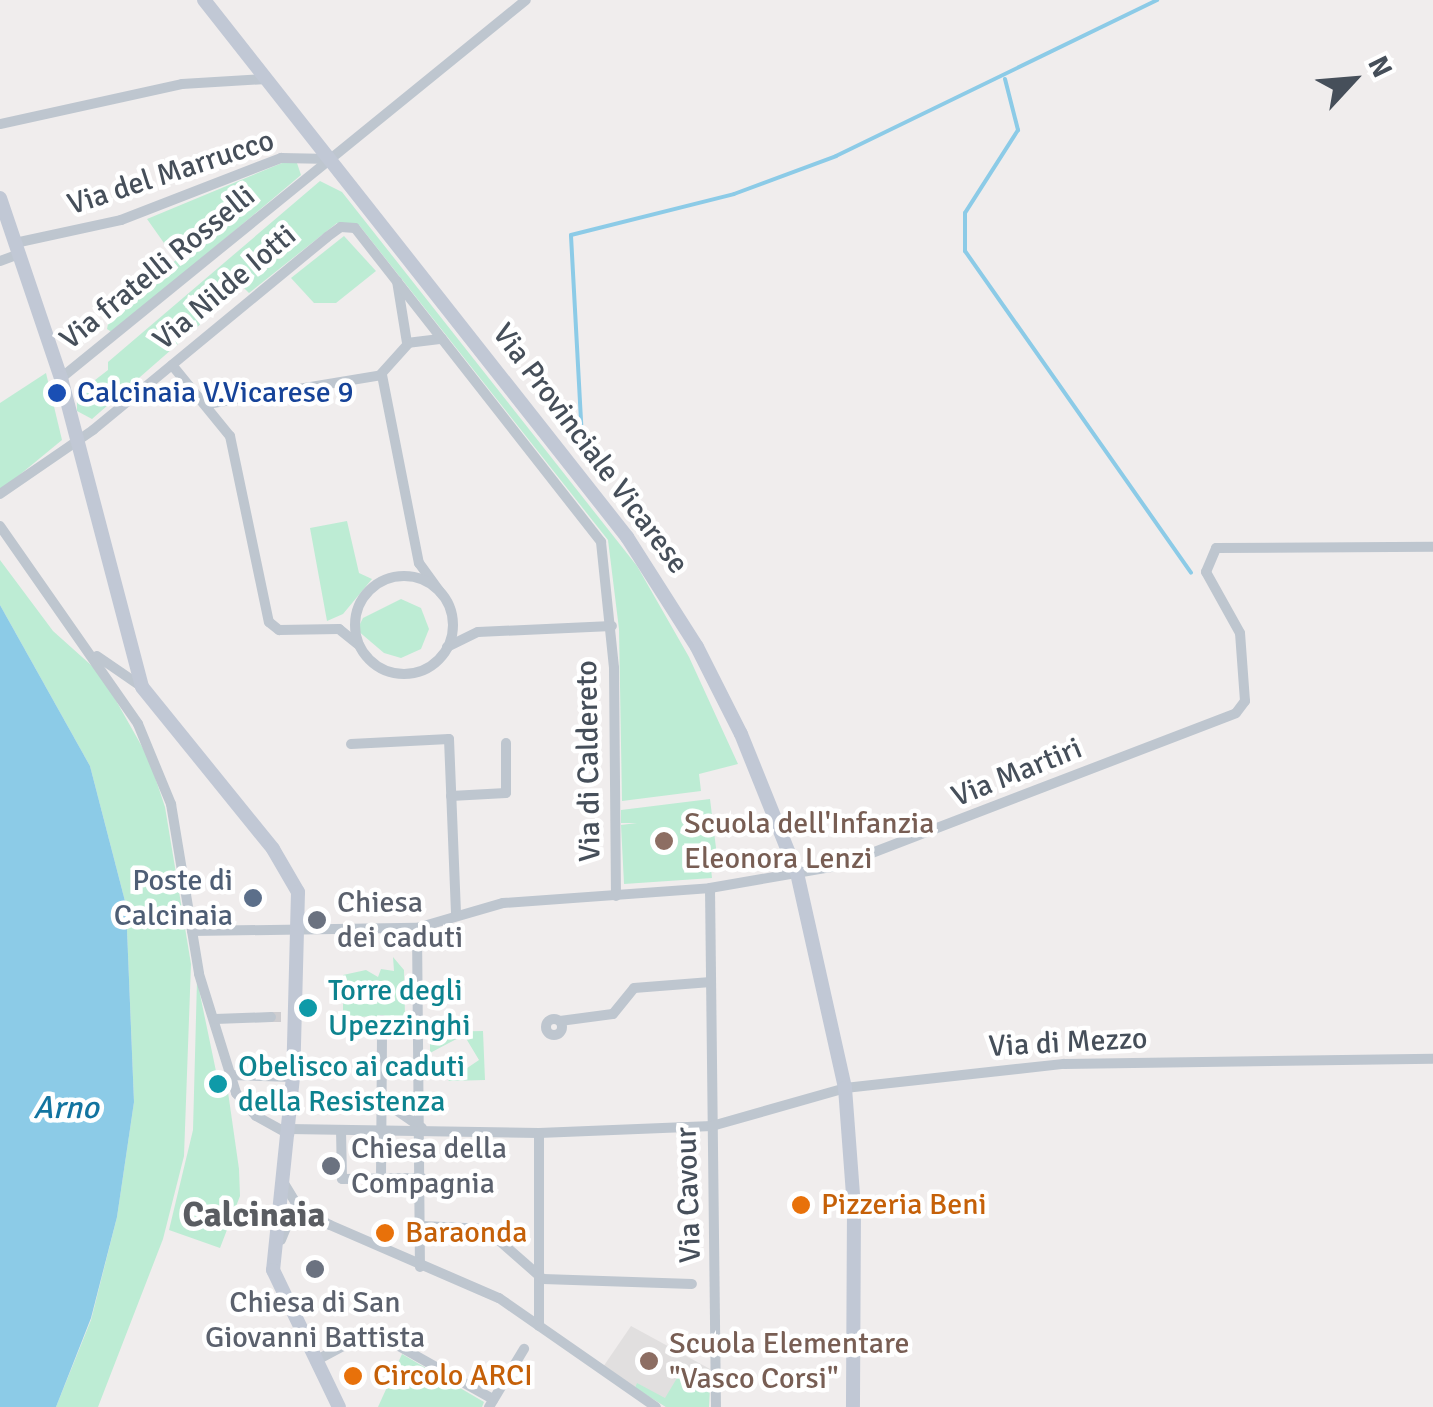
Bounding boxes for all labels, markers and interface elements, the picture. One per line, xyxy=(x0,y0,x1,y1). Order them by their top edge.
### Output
north arrow xyxy=(1303,30,1403,130)
text: N xyxy=(1360,51,1400,83)
street label: Via del Marrucco xyxy=(63,123,279,223)
street label: Via fratelli Rosselli xyxy=(53,178,263,358)
street label: Via Nilde Iotti xyxy=(146,218,304,358)
street label: Via Provinciale Vicarese xyxy=(484,317,696,581)
place label: Calcinaia V.Vicarese 9 xyxy=(77,375,354,411)
marker: Calcinaia V.Vicarese 9 xyxy=(46,382,68,404)
street label: Via di Caldereto xyxy=(569,660,609,862)
street label: Via Martiri xyxy=(947,731,1087,815)
place label: Scuola dell'Infanzia Eleonora Lenzi xyxy=(684,806,934,876)
marker: Scuola dell'Infanzia Eleonora Lenzi xyxy=(653,830,675,852)
place label: Poste di Calcinaia xyxy=(114,863,233,934)
place label: Chiesa dei caduti xyxy=(337,885,463,956)
marker: Poste di Calcinaia xyxy=(242,887,264,909)
marker: Chiesa dei caduti xyxy=(306,909,328,931)
place label: Torre degli Upezzinghi xyxy=(328,973,471,1044)
marker: Torre degli Upezzinghi xyxy=(297,997,319,1019)
street label: Via di Mezzo xyxy=(988,1021,1148,1065)
place label: Obelisco ai caduti della Resistenza xyxy=(238,1049,465,1120)
marker: Obelisco ai caduti della Resistenza xyxy=(207,1073,229,1095)
water label: Arno xyxy=(33,1089,99,1127)
street label: Via Cavour xyxy=(669,1126,709,1264)
place label: Chiesa della Compagnia xyxy=(351,1131,507,1202)
marker: Chiesa della Compagnia xyxy=(320,1155,342,1177)
place label: Pizzeria Beni xyxy=(821,1187,987,1223)
district label: Calcinaia xyxy=(183,1194,325,1236)
marker: Pizzeria Beni xyxy=(790,1194,812,1216)
place label: Baraonda xyxy=(405,1215,527,1251)
marker: Baraonda xyxy=(374,1222,396,1244)
marker: Chiesa di San Giovanni Battista xyxy=(304,1258,326,1280)
place label: Chiesa di San Giovanni Battista xyxy=(205,1285,425,1356)
place label: Scuola Elementare "Vasco Corsi" xyxy=(669,1326,909,1396)
marker: Scuola Elementare "Vasco Corsi" xyxy=(638,1350,660,1372)
place label: Circolo ARCI xyxy=(373,1358,533,1394)
marker: Circolo ARCI xyxy=(342,1365,364,1387)

